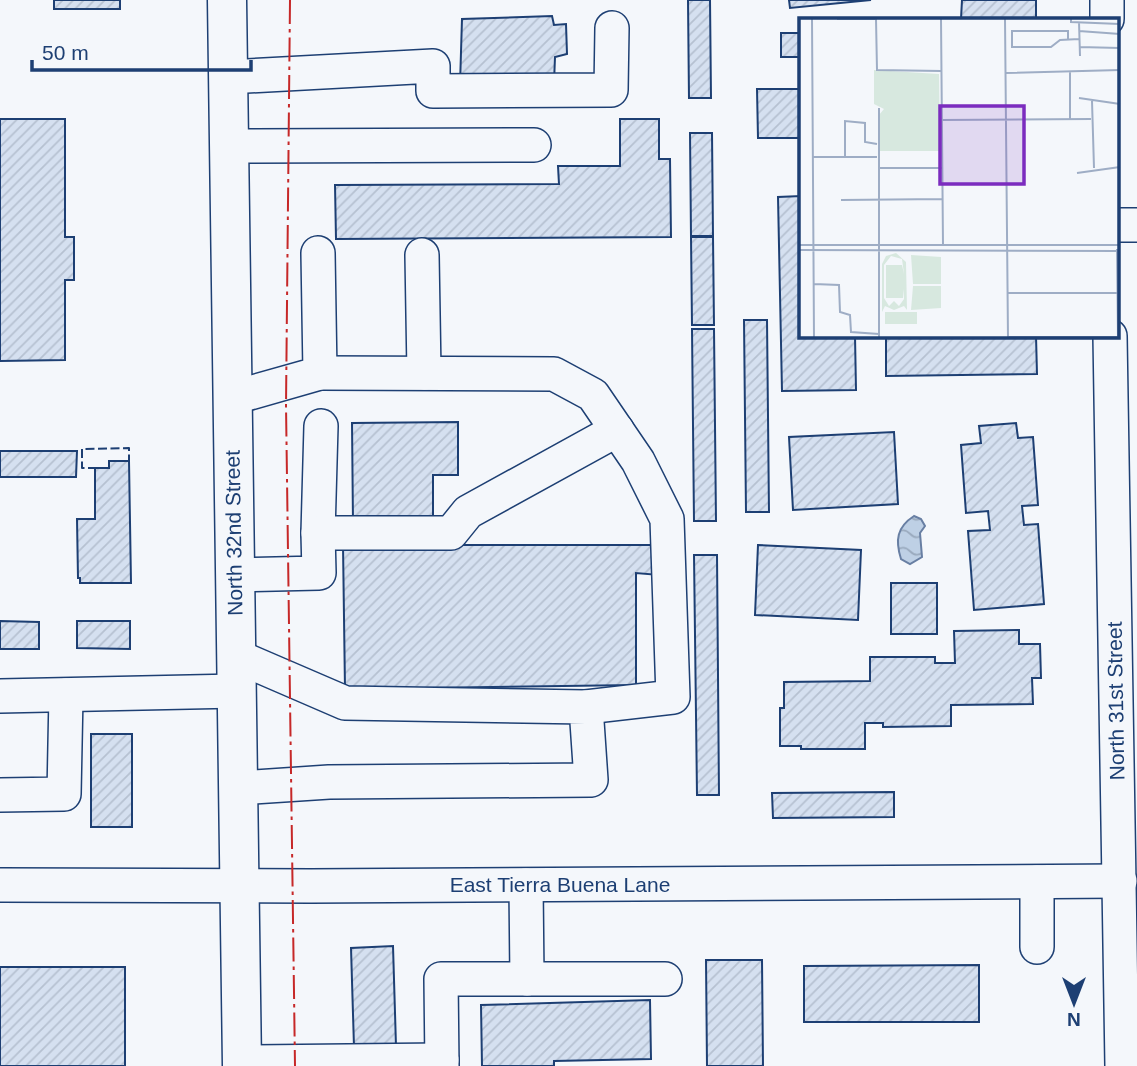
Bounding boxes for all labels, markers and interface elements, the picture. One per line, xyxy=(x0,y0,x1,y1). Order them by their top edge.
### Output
inset map xyxy=(799,18,1120,338)
scale bar xyxy=(32,28,250,72)
text: 50 m xyxy=(42,41,89,64)
street label: North 32nd Street xyxy=(221,450,246,616)
street label: North 31st Street xyxy=(1103,621,1128,781)
street label: East Tierra Buena Lane xyxy=(450,873,670,896)
north arrow xyxy=(1039,968,1109,1038)
text: N xyxy=(1067,1009,1081,1030)

